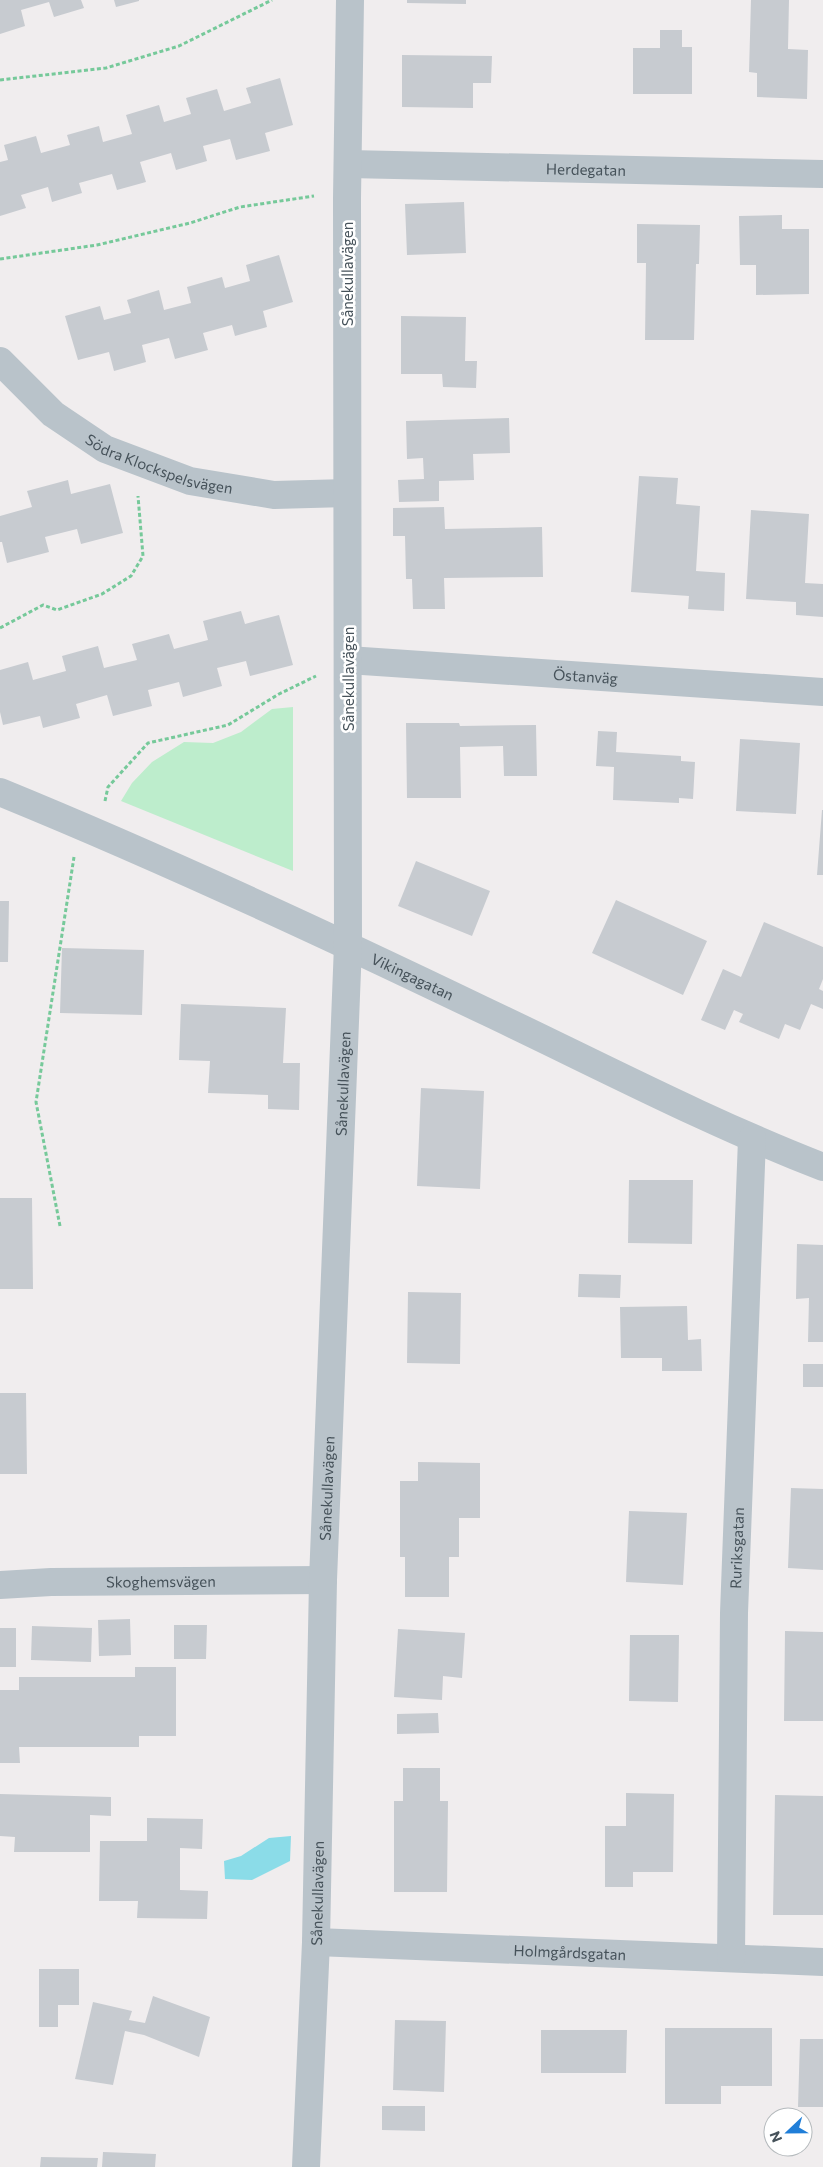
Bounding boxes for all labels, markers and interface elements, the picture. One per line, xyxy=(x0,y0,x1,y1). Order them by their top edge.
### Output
street label: Herdegatan xyxy=(546,159,626,179)
street label: Sånekullavägen xyxy=(338,222,356,326)
street label: Södra Klockspelsvägen xyxy=(82,430,234,497)
street label: Sånekullavägen xyxy=(339,627,357,731)
street label: Östanväg xyxy=(552,665,618,687)
street label: Vikingagatan xyxy=(368,949,457,1004)
street label: Sånekullavägen xyxy=(331,1031,354,1136)
street label: Sånekullavägen xyxy=(316,1436,338,1541)
street label: Ruriksgatan xyxy=(726,1507,747,1589)
street label: Skoghemsvägen xyxy=(106,1572,216,1591)
street label: Sånekullavägen xyxy=(307,1841,327,1946)
street label: Holmgårdsgatan xyxy=(513,1941,626,1963)
north arrow xyxy=(763,2107,813,2157)
text: N xyxy=(766,2129,785,2145)

